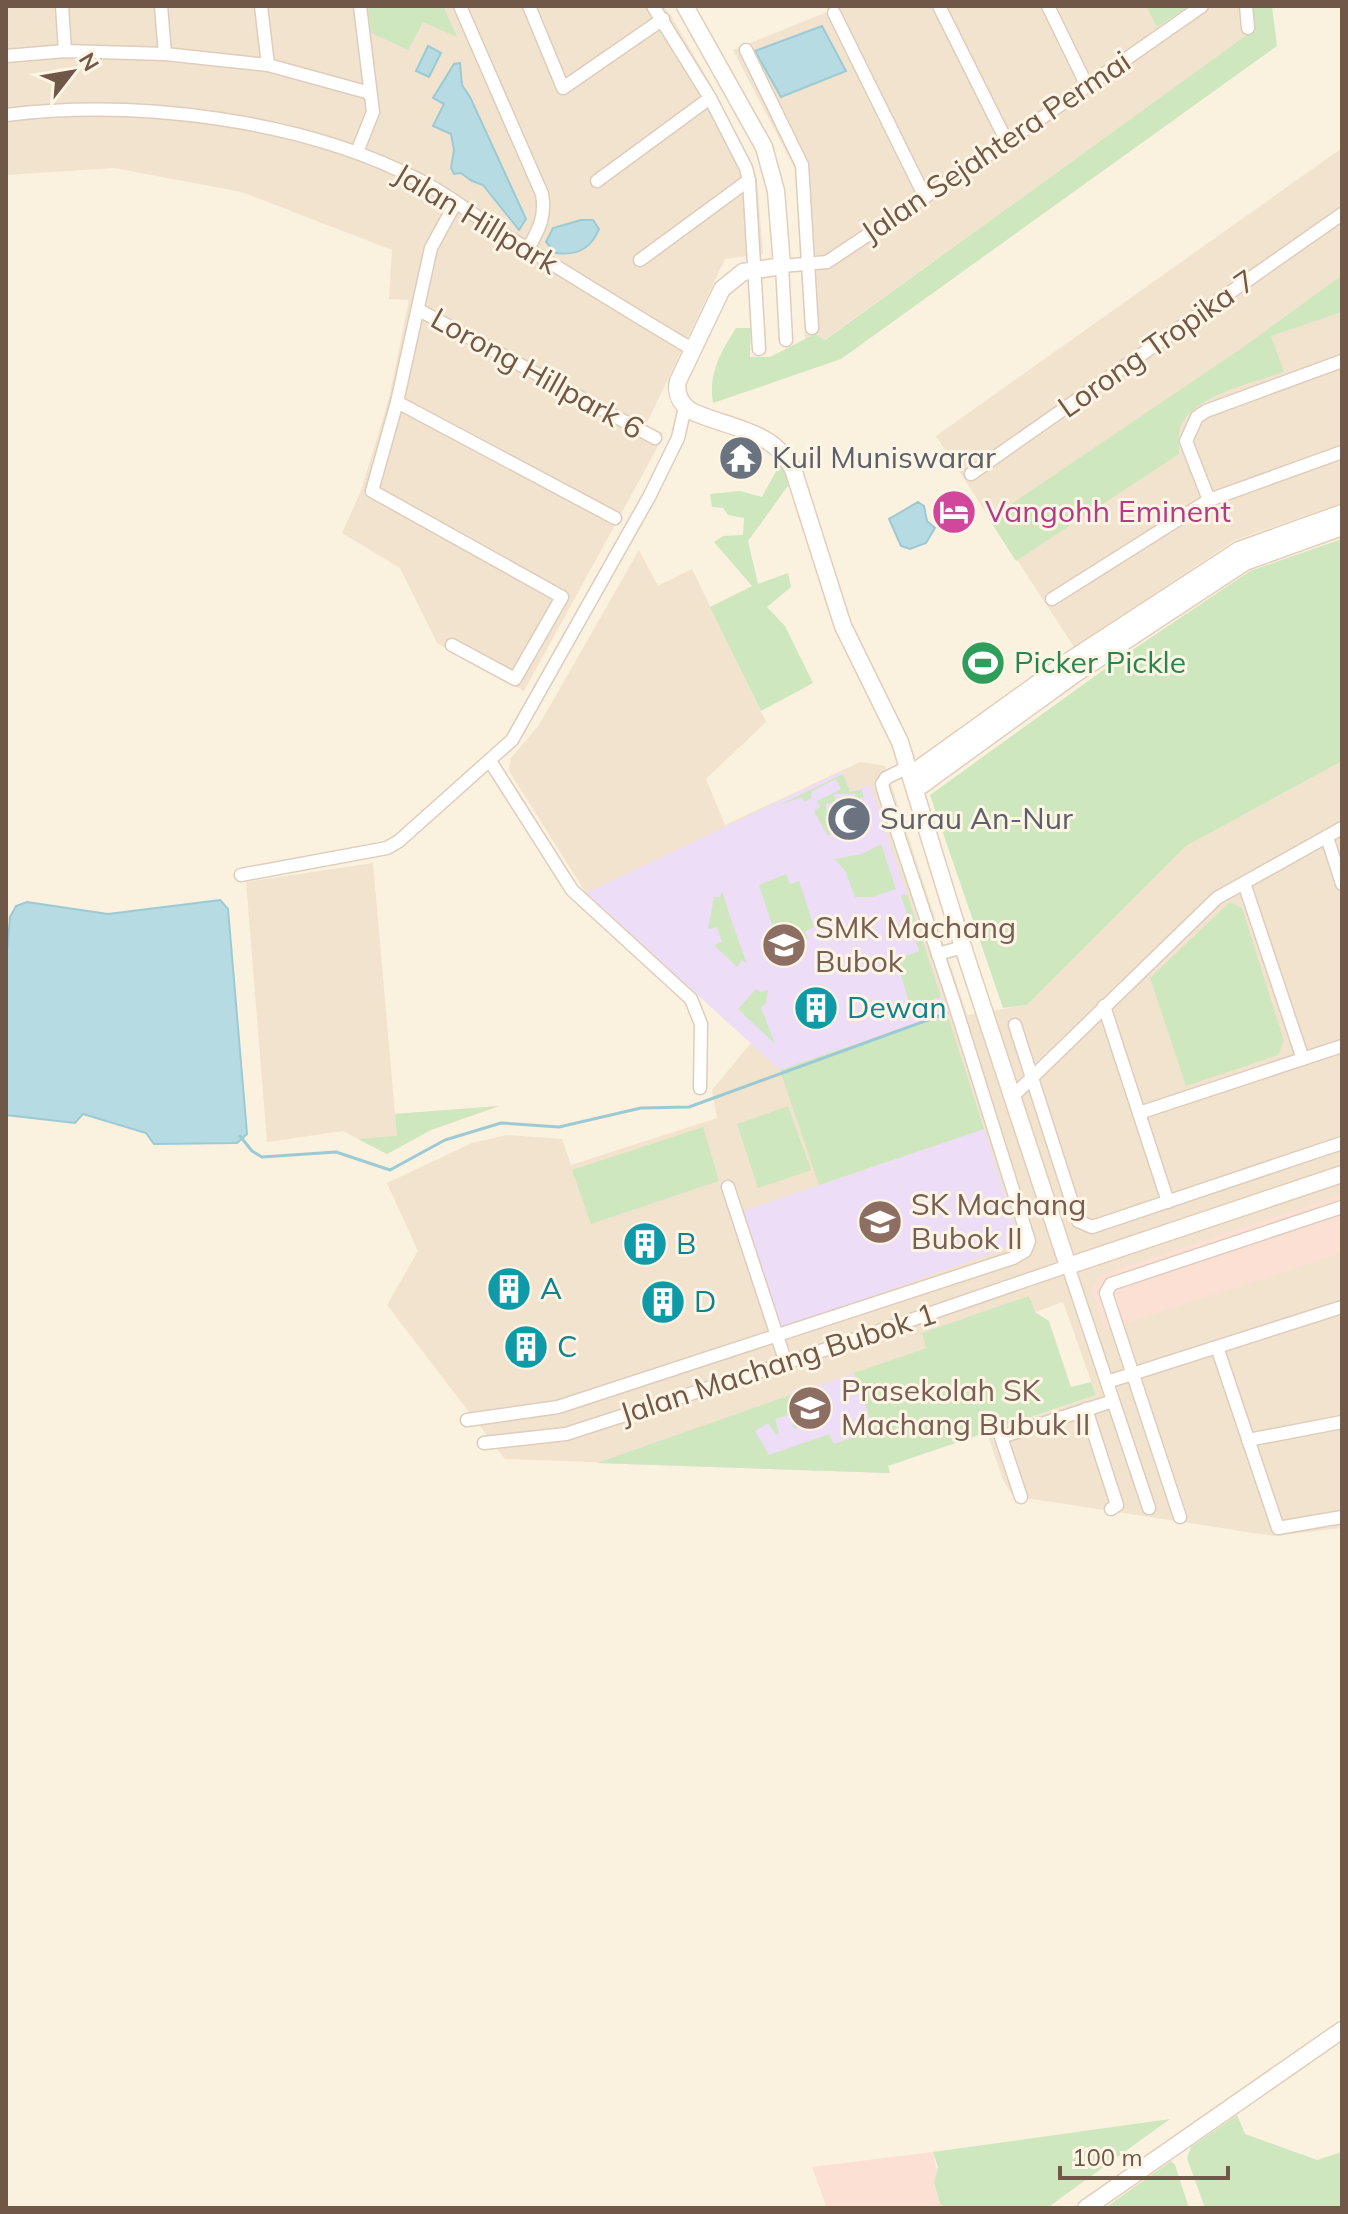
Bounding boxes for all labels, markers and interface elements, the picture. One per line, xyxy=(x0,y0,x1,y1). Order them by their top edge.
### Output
north arrow xyxy=(32,32,112,112)
street label: Jalan Sejahtera Permai xyxy=(853,42,1137,251)
text: N xyxy=(73,47,105,76)
street label: Jalan Hillpark xyxy=(387,154,566,282)
street label: Lorong Tropika 7 xyxy=(1050,261,1263,425)
street label: Lorong Hillpark 6 xyxy=(425,299,650,447)
temple icon: Kuil Muniswarar xyxy=(717,434,765,482)
place label: Kuil Muniswarar xyxy=(772,438,996,476)
hotel icon: Vangohh Eminent xyxy=(930,488,978,536)
place label: Vangohh Eminent xyxy=(985,492,1231,530)
sports icon: Picker Pickle xyxy=(959,639,1007,687)
place label: Picker Pickle xyxy=(1014,643,1186,681)
mosque icon: Surau An-Nur xyxy=(825,795,873,843)
place label: Surau An-Nur xyxy=(880,799,1073,837)
place label: SMK Machang Bubok xyxy=(815,908,1016,980)
school or university icon: SMK Machang Bubok xyxy=(760,921,808,969)
building icon: Dewan xyxy=(792,984,840,1032)
place label: Dewan xyxy=(847,988,947,1026)
place label: SK Machang Bubok II xyxy=(911,1185,1086,1257)
school or university icon: SK Machang Bubok II xyxy=(856,1198,904,1246)
building icon: B xyxy=(621,1220,669,1268)
place label: B xyxy=(676,1224,696,1262)
building icon: A xyxy=(485,1265,533,1313)
place label: A xyxy=(540,1269,562,1307)
building icon: D xyxy=(639,1278,687,1326)
place label: D xyxy=(694,1282,716,1320)
street label: Jalan Machang Bubok 1 xyxy=(615,1294,941,1432)
building icon: C xyxy=(502,1323,550,1371)
place label: C xyxy=(557,1327,578,1365)
place label: Prasekolah SK Machang Bubuk II xyxy=(841,1371,1091,1443)
school or university icon: Prasekolah SK Machang Bubuk II xyxy=(786,1384,834,1432)
scale bar xyxy=(1060,2130,1228,2180)
text: 100 m xyxy=(1072,2142,1143,2172)

